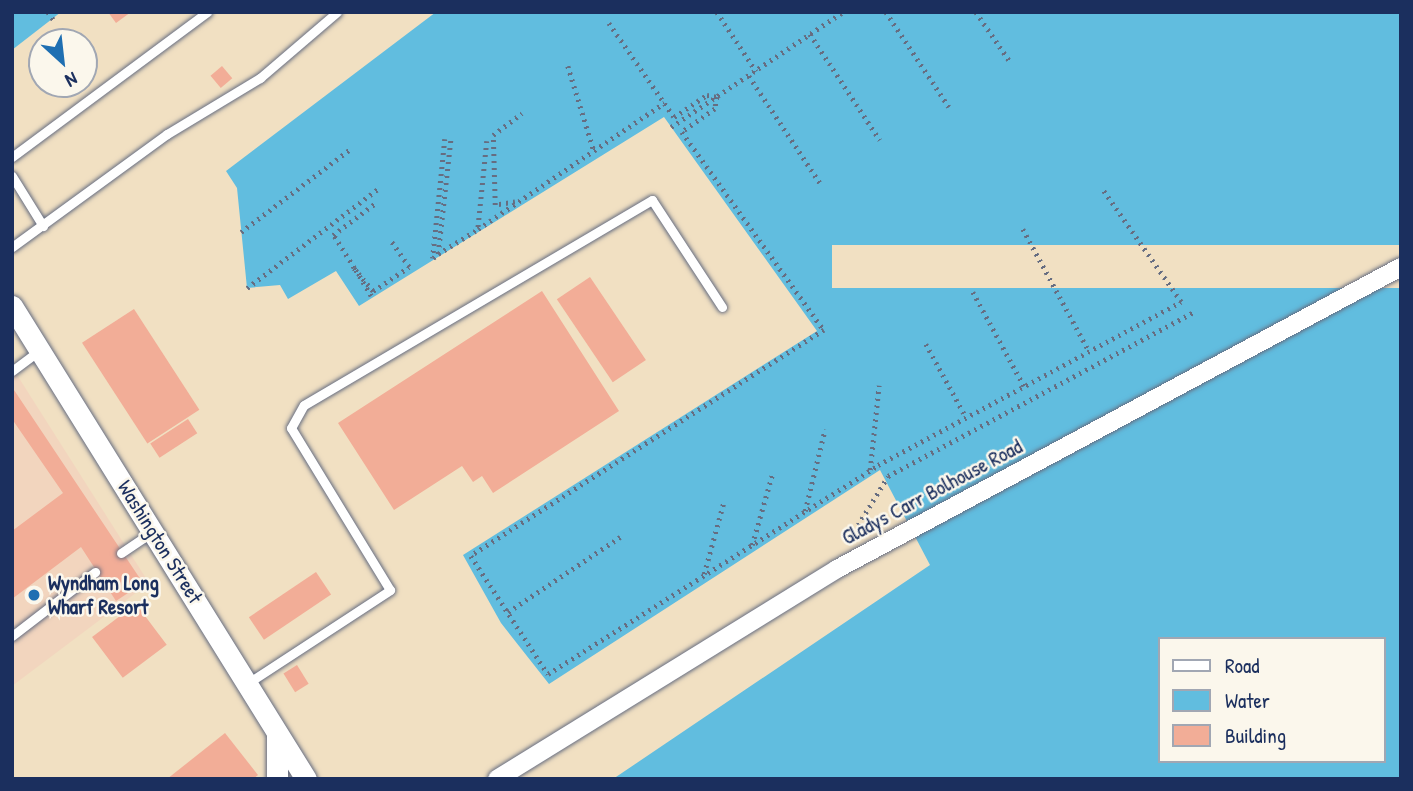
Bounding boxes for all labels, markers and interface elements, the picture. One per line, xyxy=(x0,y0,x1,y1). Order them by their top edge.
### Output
north arrow xyxy=(28,28,98,98)
text: N xyxy=(61,66,82,94)
street label: Gladys Carr Bolhouse Road xyxy=(837,434,1027,550)
street label: Washington Street xyxy=(112,476,208,608)
place label: Wyndham Long Wharf Resort xyxy=(48,570,159,620)
marker: Wyndham Long Wharf Resort xyxy=(26,587,42,603)
legend xyxy=(1158,637,1385,763)
text: Road xyxy=(1225,651,1259,680)
text: Water xyxy=(1225,686,1270,715)
text: Building xyxy=(1225,721,1286,750)

